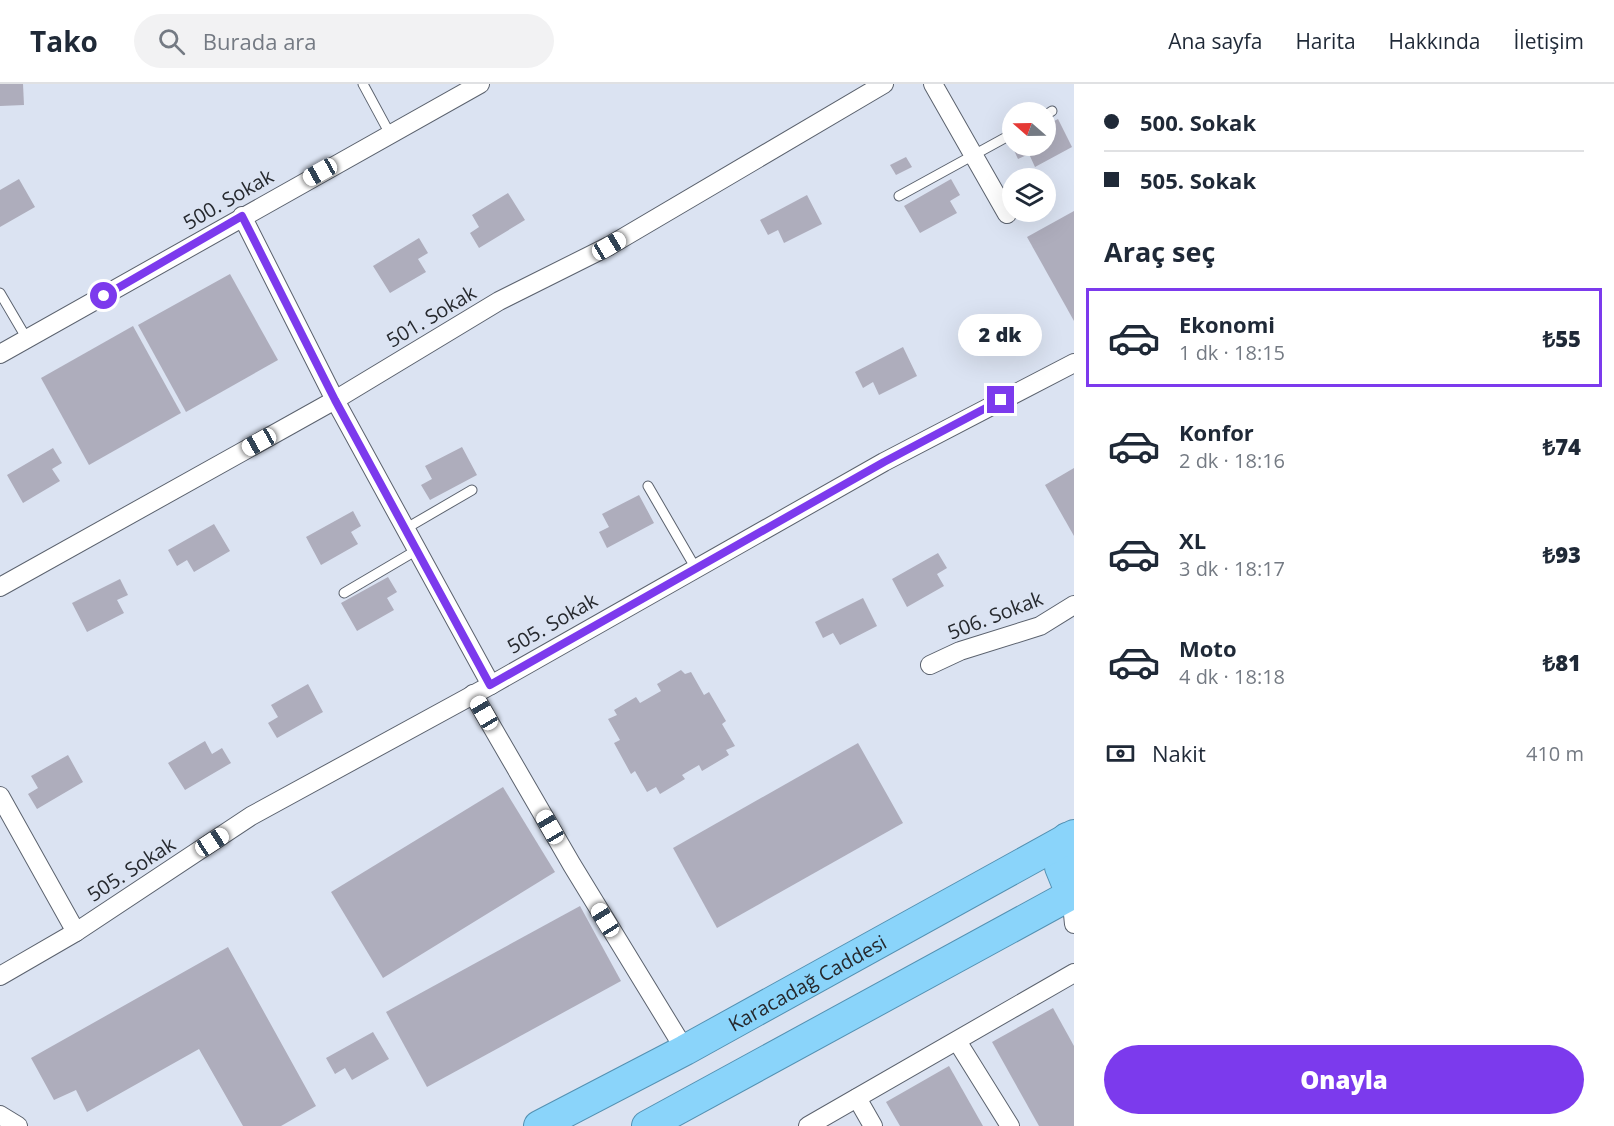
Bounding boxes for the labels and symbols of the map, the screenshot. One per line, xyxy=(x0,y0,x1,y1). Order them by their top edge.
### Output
north arrow xyxy=(1002,102,1056,156)
car xyxy=(300,155,340,189)
street label: 500. Sokak xyxy=(178,162,278,236)
car xyxy=(589,229,629,263)
street label: 501. Sokak xyxy=(381,278,481,353)
route start xyxy=(90,282,117,309)
callout: 2 dk xyxy=(959,313,1043,355)
route end xyxy=(987,386,1014,413)
car xyxy=(239,425,279,459)
street label: 506. Sokak xyxy=(944,584,1047,646)
street label: 505. Sokak xyxy=(502,586,602,660)
car xyxy=(467,693,501,733)
car xyxy=(533,807,567,847)
car xyxy=(192,825,232,859)
street label: 505. Sokak xyxy=(82,830,181,908)
car xyxy=(588,900,622,940)
street label: Karacadağ Caddesi xyxy=(723,928,891,1037)

